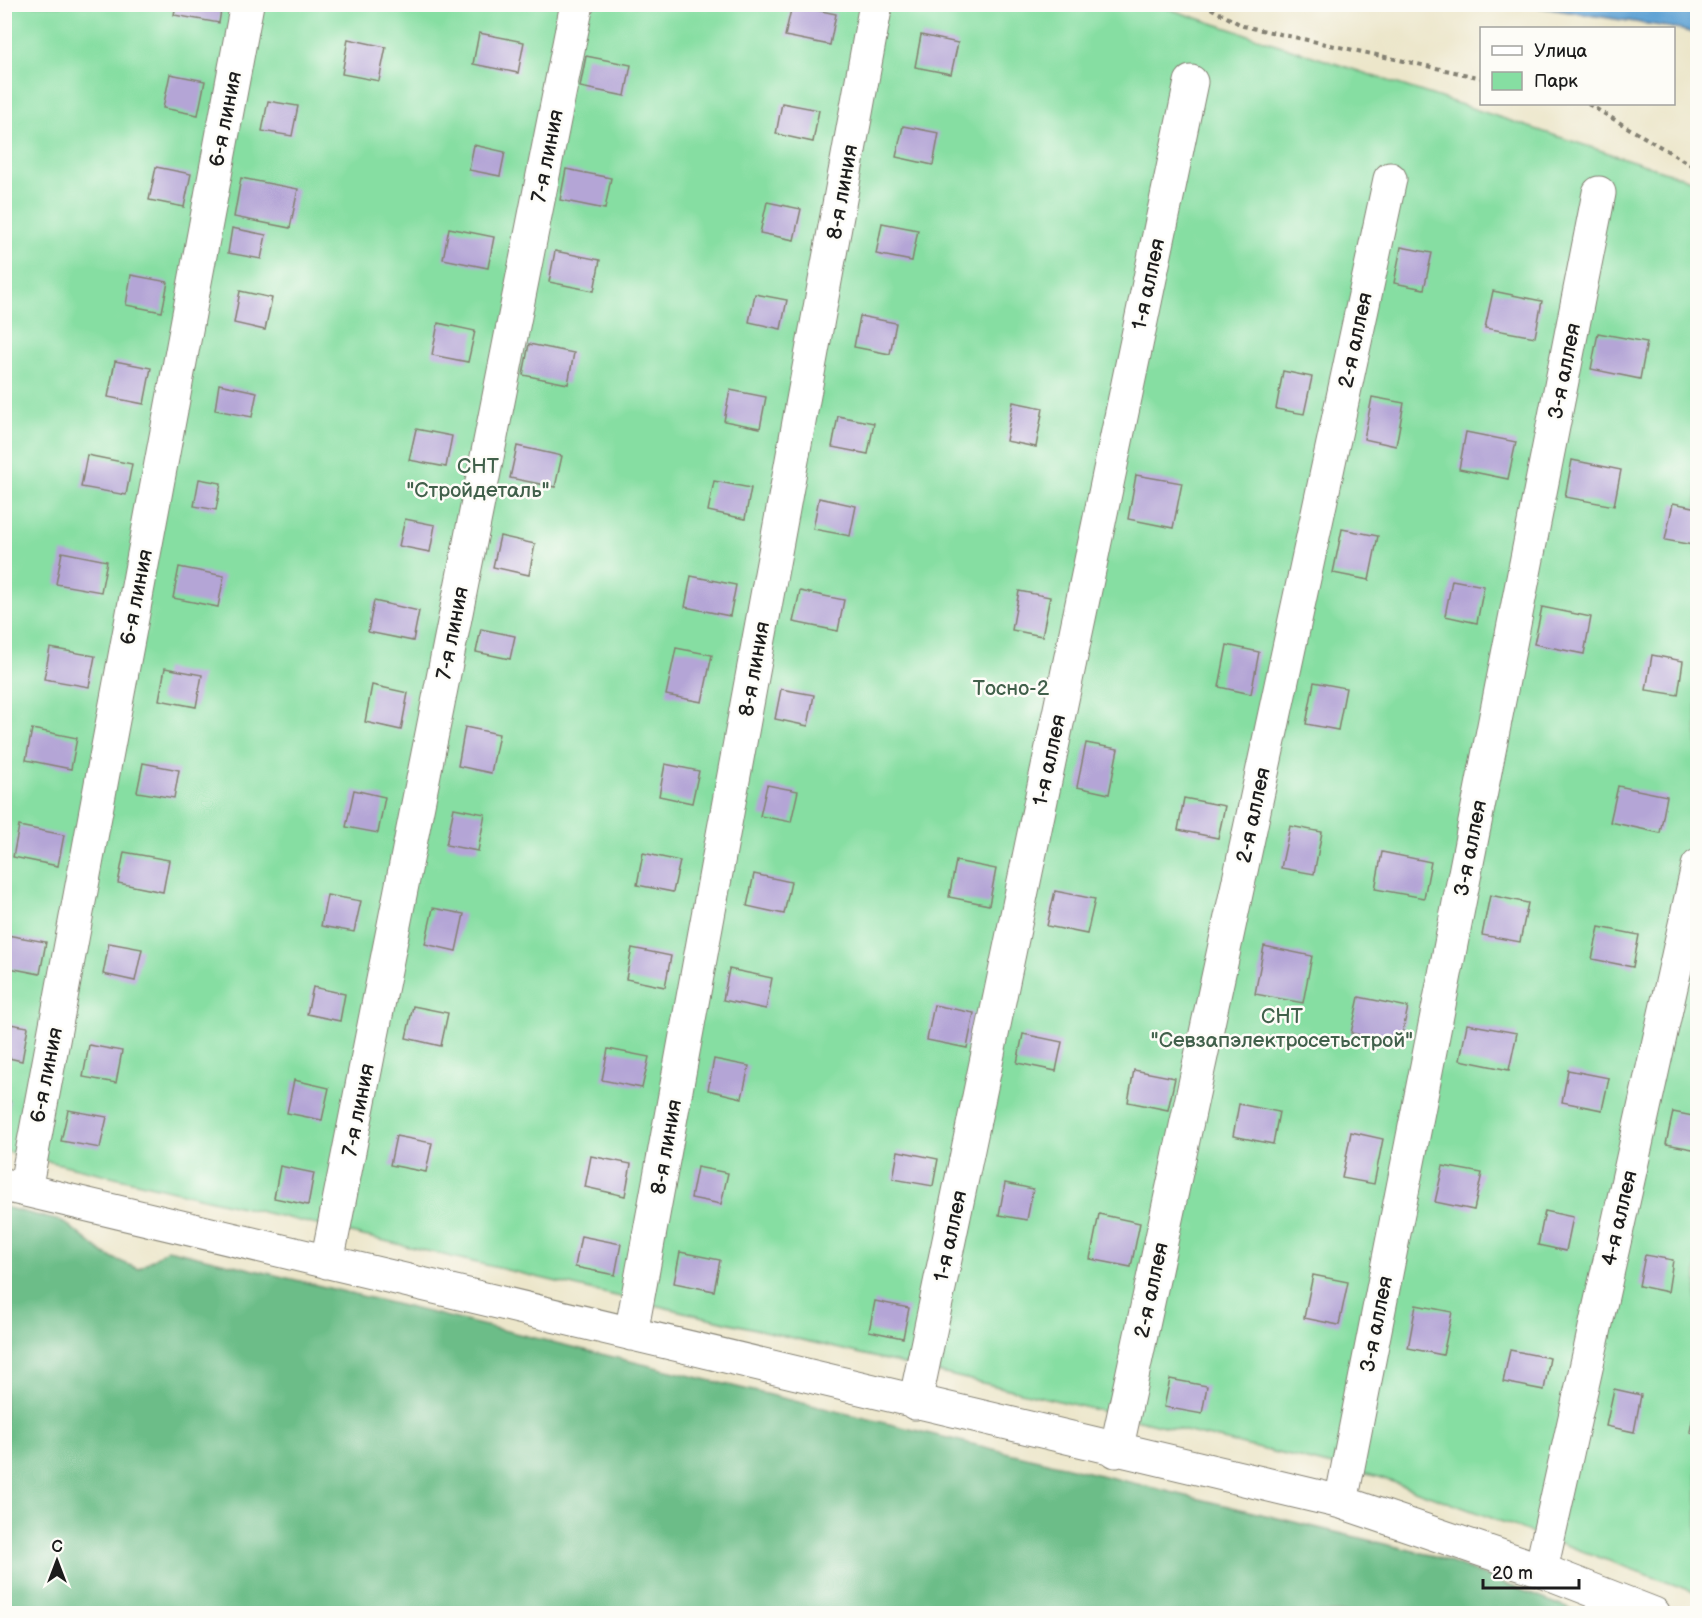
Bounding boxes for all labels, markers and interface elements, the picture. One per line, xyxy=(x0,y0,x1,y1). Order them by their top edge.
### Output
legend xyxy=(1480,27,1675,105)
text: Улица xyxy=(1534,41,1588,62)
street label: 6-я линия xyxy=(204,69,247,169)
text: Парк xyxy=(1534,71,1578,92)
street label: 7-я линия xyxy=(526,107,569,205)
street label: 8-я линия xyxy=(822,143,863,242)
street label: 1-я аллея xyxy=(1127,236,1170,332)
street label: 2-я аллея xyxy=(1333,290,1378,390)
street label: 3-я аллея xyxy=(1543,321,1586,421)
park label: СНТ "Стройдеталь" xyxy=(407,454,550,503)
street label: 6-я линия xyxy=(115,547,158,647)
street label: 7-я линия xyxy=(431,584,474,682)
street label: 8-я линия xyxy=(734,620,775,719)
park label: Тосно-2 xyxy=(973,676,1050,701)
street label: 1-я аллея xyxy=(1028,712,1071,808)
street label: 2-я аллея xyxy=(1231,765,1276,865)
street label: 3-я аллея xyxy=(1449,798,1492,898)
park label: СНТ "Севзапэлектросетьстрой" xyxy=(1151,1004,1413,1053)
street label: 6-я линия xyxy=(25,1025,68,1125)
street label: 7-я линия xyxy=(337,1061,380,1159)
street label: 8-я линия xyxy=(646,1098,687,1197)
street label: 4-я аллея xyxy=(1596,1168,1643,1268)
street label: 1-я аллея xyxy=(929,1188,972,1284)
street label: 2-я аллея xyxy=(1129,1240,1174,1340)
street label: 3-я аллея xyxy=(1355,1274,1398,1374)
north arrow xyxy=(27,1531,87,1591)
text: С xyxy=(51,1538,63,1557)
scale bar xyxy=(1483,1552,1579,1590)
text: 20 m xyxy=(1492,1563,1533,1584)

